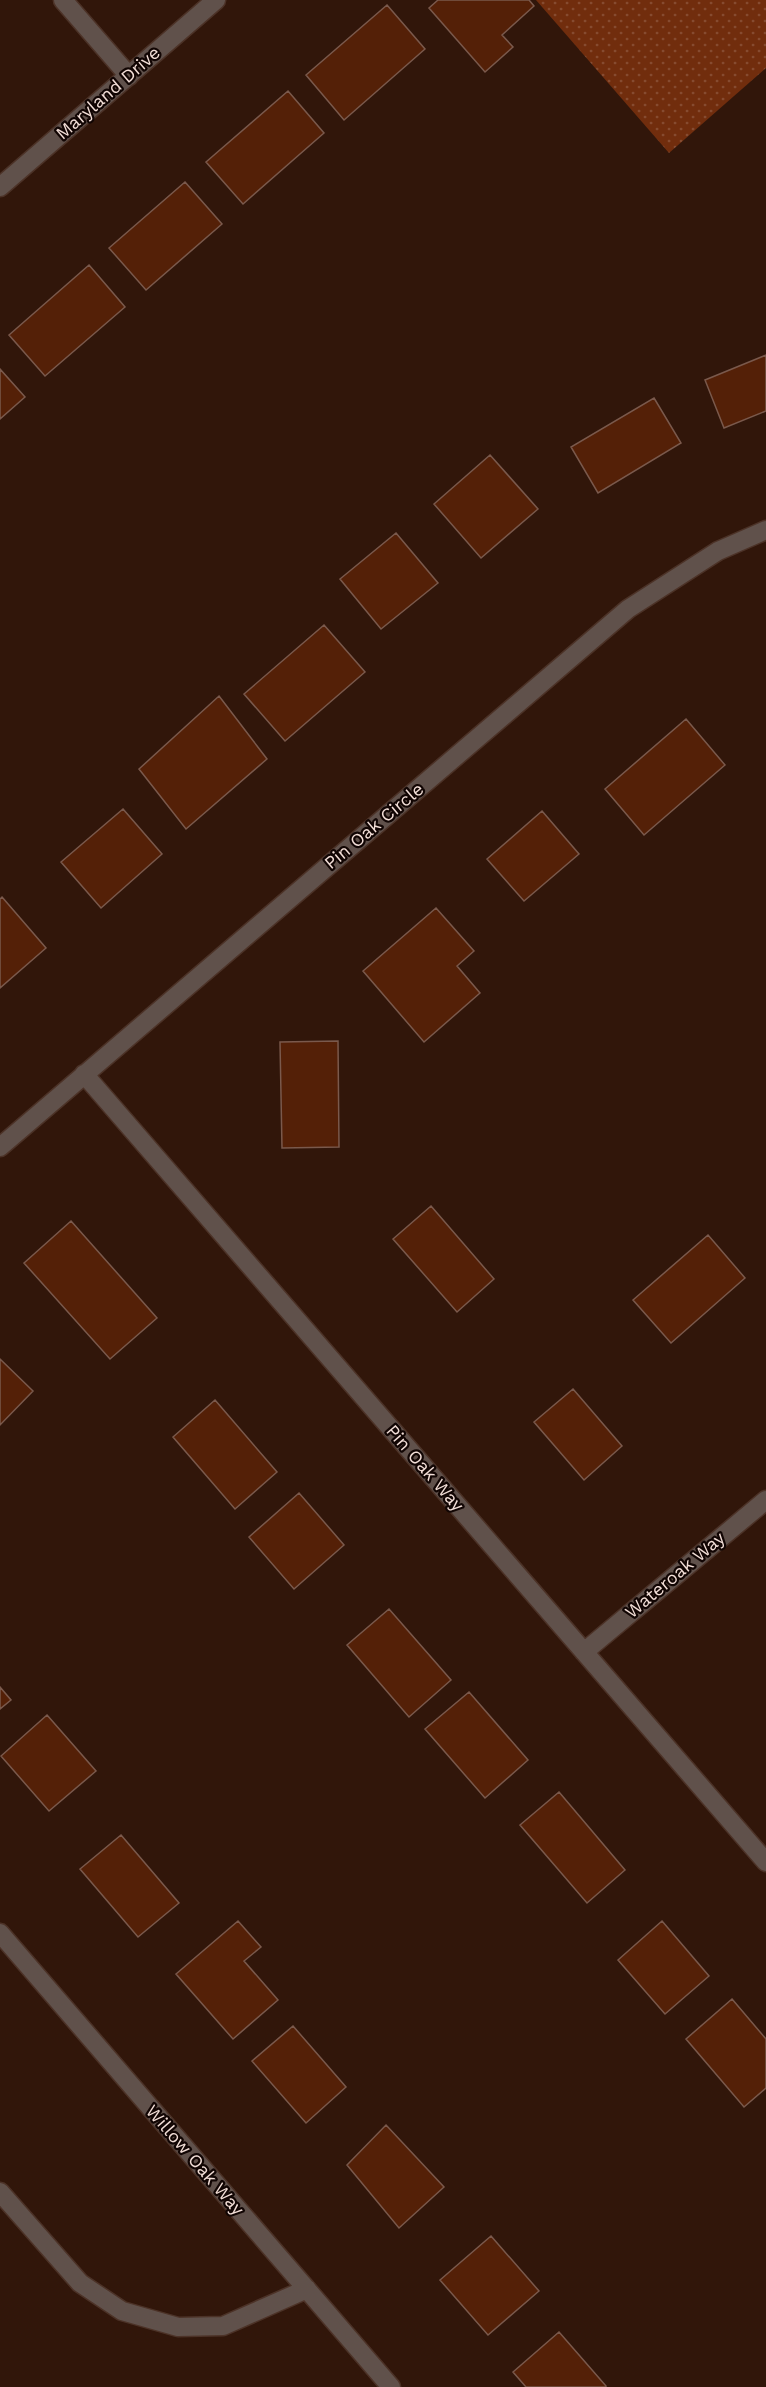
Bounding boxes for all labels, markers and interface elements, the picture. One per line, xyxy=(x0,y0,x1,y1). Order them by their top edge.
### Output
street label: Maryland Drive xyxy=(51,42,164,144)
street label: Pin Oak Circle xyxy=(320,778,427,873)
street label: Pin Oak Way xyxy=(382,1420,469,1516)
street label: Wateroak Way xyxy=(621,1526,729,1622)
street label: Willow Oak Way xyxy=(142,2100,249,2220)

